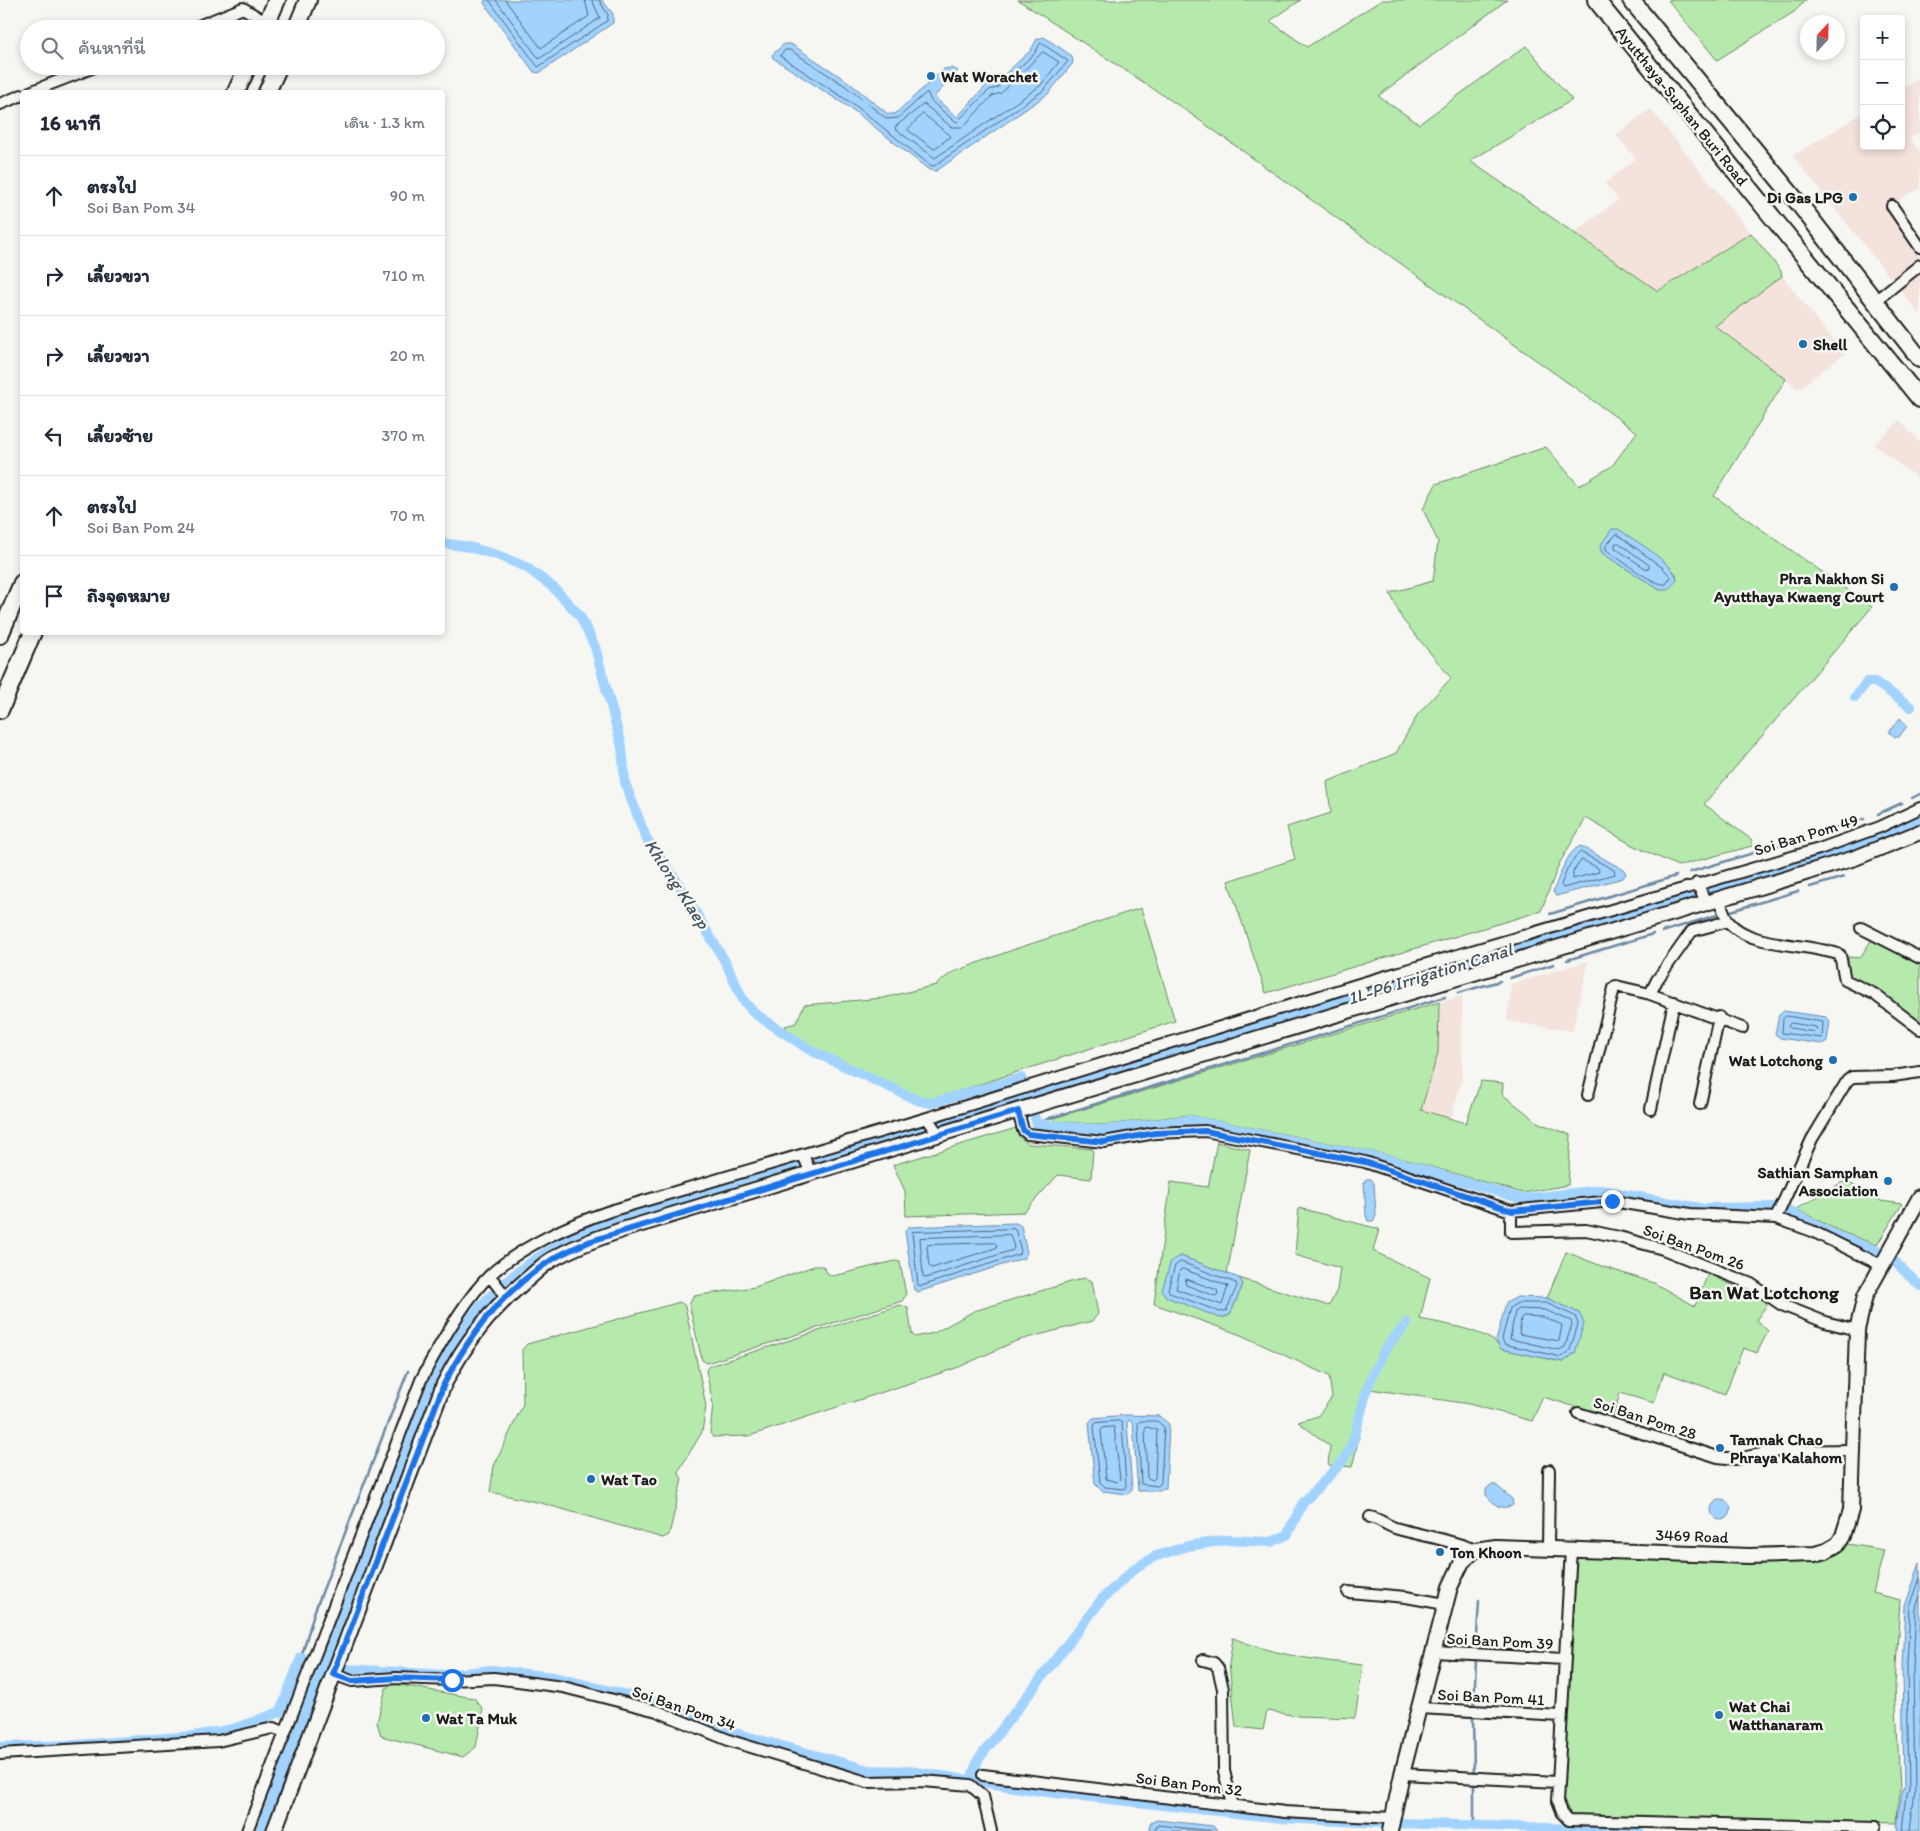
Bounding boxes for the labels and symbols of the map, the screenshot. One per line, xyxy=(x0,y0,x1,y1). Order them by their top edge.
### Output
north arrow xyxy=(1800,15,1845,60)
street label: Ayutthaya-Suphan Buri Road xyxy=(1612,23,1752,190)
place label: Wat Worachet xyxy=(941,67,1038,86)
marker: Wat Worachet xyxy=(925,70,937,82)
place label: Di Gas LPG xyxy=(1767,188,1843,207)
marker: Di Gas LPG xyxy=(1847,191,1859,203)
place label: Shell xyxy=(1813,335,1848,354)
marker: Shell xyxy=(1797,338,1809,350)
place label: Phra Nakhon Si Ayutthaya Kwaeng Court xyxy=(1713,569,1884,607)
marker: Phra Nakhon Si Ayutthaya Kwaeng Court xyxy=(1888,581,1900,593)
street label: Soi Ban Pom 49 xyxy=(1752,810,1860,860)
water label: Khlong Klaep xyxy=(640,835,715,934)
water label: 1L-P6 Irrigation Canal xyxy=(1345,938,1517,1010)
place label: Wat Lotchong xyxy=(1729,1051,1824,1071)
marker: Wat Lotchong xyxy=(1827,1054,1839,1066)
place label: Sathian Samphan Association xyxy=(1757,1163,1879,1200)
marker: Sathian Samphan Association xyxy=(1882,1175,1894,1187)
route end xyxy=(1601,1190,1624,1213)
street label: Soi Ban Pom 26 xyxy=(1641,1220,1747,1274)
district label: Ban Wat Lotchong xyxy=(1689,1281,1840,1304)
street label: Soi Ban Pom 28 xyxy=(1591,1392,1699,1444)
place label: Tamnak Chao Phraya Kalahom xyxy=(1729,1430,1843,1468)
marker: Tamnak Chao Phraya Kalahom xyxy=(1714,1442,1726,1454)
place label: Wat Tao xyxy=(601,1470,657,1489)
marker: Wat Tao xyxy=(585,1473,597,1485)
street label: 3469 Road xyxy=(1655,1525,1729,1547)
place label: Ton Khoon xyxy=(1449,1543,1523,1562)
marker: Ton Khoon xyxy=(1434,1546,1446,1558)
street label: Soi Ban Pom 39 xyxy=(1446,1629,1554,1653)
route start xyxy=(441,1669,464,1692)
street label: Soi Ban Pom 34 xyxy=(630,1681,739,1735)
street label: Soi Ban Pom 41 xyxy=(1437,1685,1545,1709)
place label: Wat Chai Watthanaram xyxy=(1729,1697,1824,1734)
place label: Wat Ta Muk xyxy=(436,1709,518,1728)
marker: Wat Chai Watthanaram xyxy=(1713,1709,1725,1721)
marker: Wat Ta Muk xyxy=(420,1712,432,1724)
street label: Soi Ban Pom 32 xyxy=(1135,1768,1244,1800)

